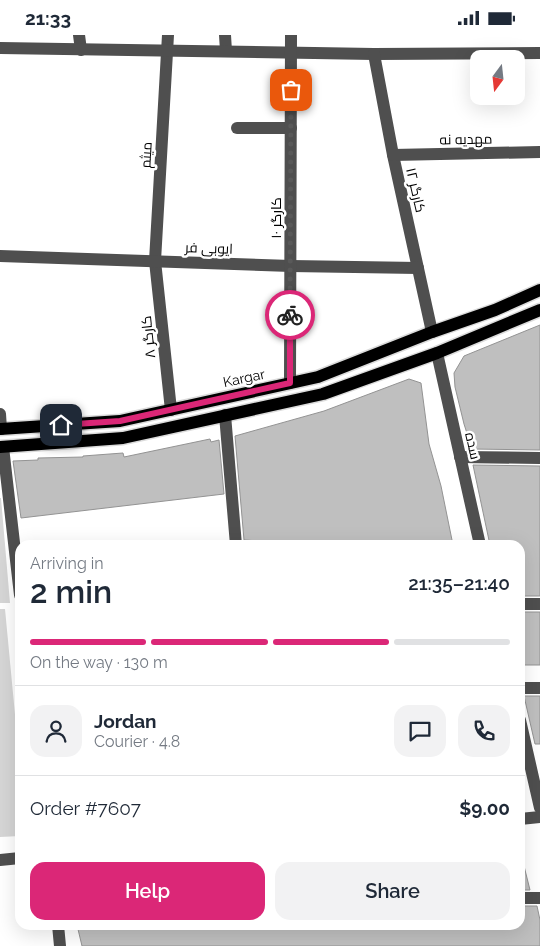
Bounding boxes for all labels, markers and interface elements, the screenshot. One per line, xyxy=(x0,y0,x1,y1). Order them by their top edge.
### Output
text: 21:33 xyxy=(25,7,71,29)
north arrow xyxy=(470,50,525,105)
map controls xyxy=(470,50,525,105)
pin xyxy=(270,69,312,111)
icon: bag xyxy=(277,76,305,104)
street label: مهدیه نه xyxy=(439,131,493,147)
street label: میثم xyxy=(137,141,157,169)
street label: کارگر ۱۲ xyxy=(403,166,429,214)
street label: کارگر ۱۰ xyxy=(268,197,284,239)
street label: ایوبی فر xyxy=(184,239,233,257)
courier xyxy=(265,290,315,340)
icon: bike xyxy=(276,301,304,329)
street label: کارگر ۸ xyxy=(138,315,158,359)
street label: Kargar xyxy=(222,366,267,390)
pin xyxy=(40,404,82,446)
icon: home xyxy=(47,411,75,439)
street label: سده xyxy=(462,431,484,461)
text: Arriving in xyxy=(30,554,104,573)
text: 21:35–21:40 xyxy=(408,572,510,594)
text: 2 min xyxy=(30,573,112,610)
text: On the way · 130 m xyxy=(30,653,168,672)
button: person xyxy=(30,705,82,757)
button: chat xyxy=(394,705,446,757)
button: phone xyxy=(458,705,510,757)
text: Jordan xyxy=(94,710,157,732)
text: Courier · 4.8 xyxy=(94,732,180,751)
text: Order #7607 xyxy=(30,797,141,819)
text: $9.00 xyxy=(459,797,510,819)
button: Help xyxy=(30,862,265,920)
button: Share xyxy=(275,862,510,920)

